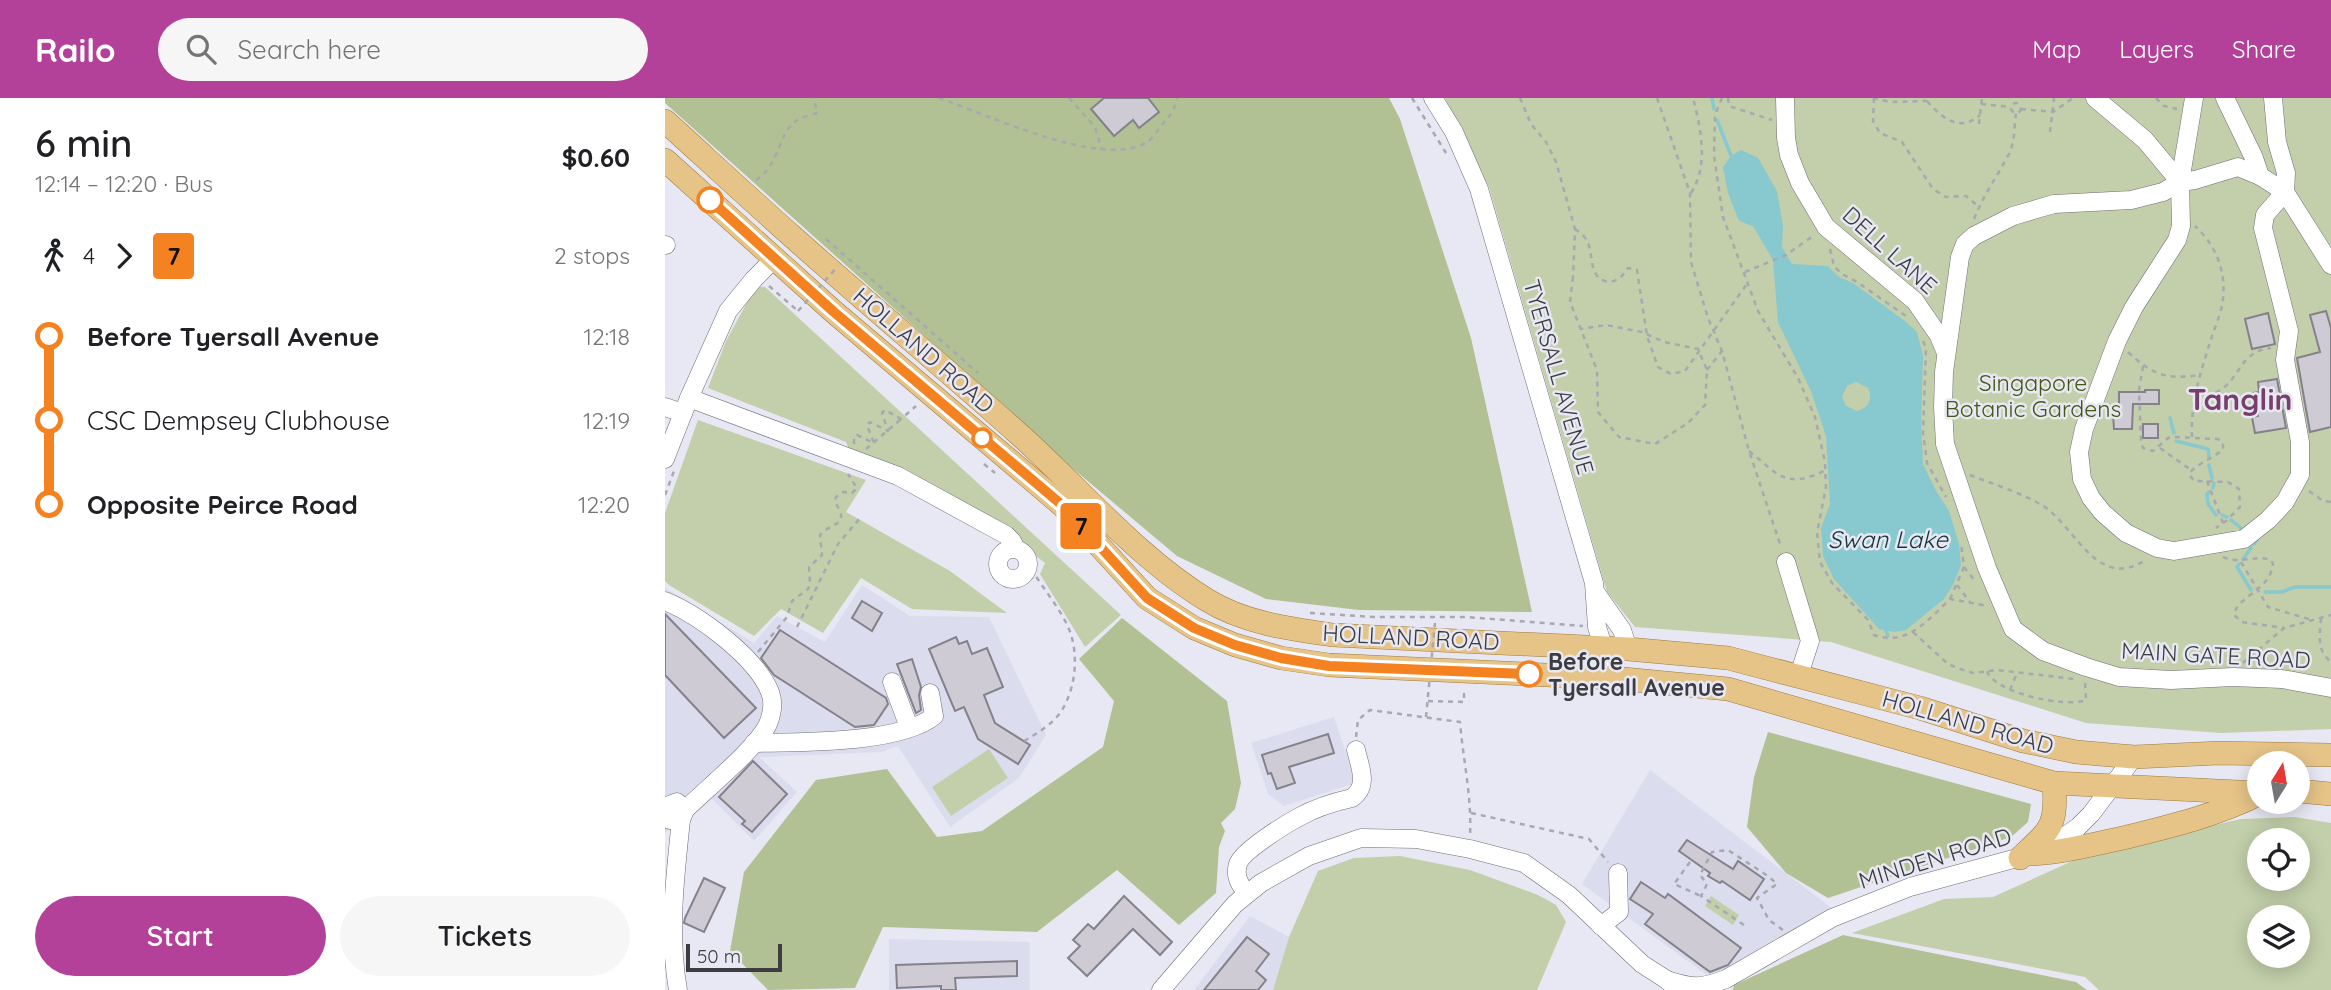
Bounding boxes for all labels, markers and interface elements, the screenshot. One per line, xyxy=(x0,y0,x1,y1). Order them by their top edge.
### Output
search box xyxy=(158,18,648,81)
text: Railo xyxy=(35,29,116,70)
icon: search xyxy=(182,30,220,68)
text: Search here xyxy=(238,33,381,66)
text: Map xyxy=(2032,34,2081,64)
text: Layers xyxy=(2119,34,2194,64)
text: Share xyxy=(2232,34,2296,64)
text: 6 min xyxy=(35,119,132,167)
text: $0.60 xyxy=(562,141,630,174)
text: 12:14 – 12:20 · Bus xyxy=(35,169,213,198)
unlabelled marker xyxy=(697,187,723,213)
street label: DELL LANE xyxy=(1837,200,1943,300)
icon: walk xyxy=(35,237,73,275)
icon: forward xyxy=(105,237,143,275)
text: 4 xyxy=(83,241,95,270)
text: 7 xyxy=(167,241,180,271)
text: 2 stops xyxy=(554,241,630,270)
street label: TYERSALL AVENUE xyxy=(1517,276,1601,478)
street label: HOLLAND ROAD xyxy=(848,281,1000,419)
text: Before Tyersall Avenue xyxy=(87,320,379,353)
text: 12:18 xyxy=(584,322,630,351)
park label: Singapore Botanic Gardens xyxy=(1945,368,2121,423)
district label: Tanglin xyxy=(2188,380,2292,418)
text: CSC Dempsey Clubhouse xyxy=(87,404,390,437)
text: 12:19 xyxy=(583,406,630,435)
unlabelled marker xyxy=(972,428,992,448)
text: Opposite Peirce Road xyxy=(87,488,358,521)
text: 12:20 xyxy=(578,490,630,519)
line badge: 7 xyxy=(1058,503,1104,549)
text: 7 xyxy=(1074,511,1088,541)
water label: Swan Lake xyxy=(1828,524,1949,554)
street label: HOLLAND ROAD xyxy=(1322,618,1500,656)
street label: MAIN GATE ROAD xyxy=(2121,636,2311,674)
place label: Before Tyersall Avenue xyxy=(1548,647,1725,702)
marker: Before Tyersall Avenue xyxy=(1516,661,1542,687)
street label: HOLLAND ROAD xyxy=(1879,684,2057,760)
north arrow xyxy=(2247,751,2310,814)
map controls xyxy=(2247,751,2310,968)
street label: MINDEN ROAD xyxy=(1855,821,2015,895)
button: locate xyxy=(2247,828,2310,891)
button: Start xyxy=(35,896,326,976)
button: Tickets xyxy=(340,896,630,976)
button: layers xyxy=(2247,905,2310,968)
scale bar xyxy=(686,941,782,973)
text: 50 m xyxy=(697,944,741,968)

